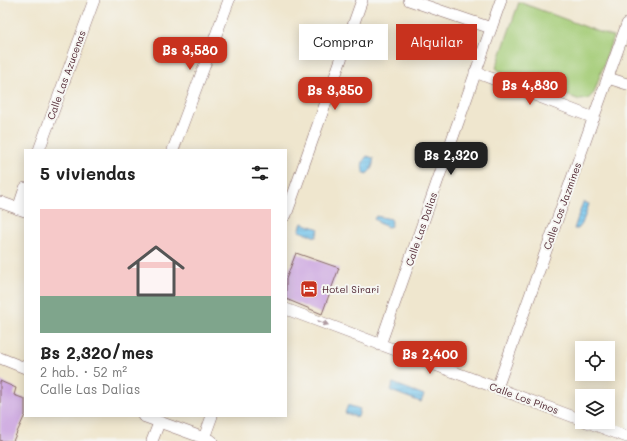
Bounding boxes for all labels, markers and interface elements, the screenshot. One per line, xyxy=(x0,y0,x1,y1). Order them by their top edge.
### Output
chip: Comprar xyxy=(299,24,388,60)
chip: Alquilar xyxy=(396,24,477,60)
street label: Calle Las Azucenas xyxy=(43,28,89,122)
pin: Bs 3,580 xyxy=(149,37,231,71)
text: Bs 3,580 xyxy=(162,41,218,58)
pin: Bs 4,830 xyxy=(489,72,571,106)
text: Bs 4,830 xyxy=(502,76,558,93)
pin: Bs 3,850 xyxy=(294,77,376,111)
text: Bs 3,850 xyxy=(307,81,363,98)
pin: Bs 2,320 xyxy=(410,142,492,176)
text: Bs 2,320 xyxy=(424,146,478,163)
street label: Calle Los Jazmines xyxy=(540,160,584,252)
text: 5 viviendas xyxy=(40,162,136,184)
icon: filters xyxy=(249,162,271,184)
street label: Calle Las Dalias xyxy=(402,190,440,268)
icon: home xyxy=(120,235,192,307)
hotel icon: Hotel Sirari xyxy=(299,279,319,299)
place label: Hotel Sirari xyxy=(322,282,379,296)
one-way arrow xyxy=(317,320,329,326)
text: Bs 2,320/mes xyxy=(40,341,154,363)
pin: Bs 2,400 xyxy=(389,341,471,375)
map controls xyxy=(575,341,615,429)
button: locate xyxy=(575,341,615,381)
text: Bs 2,400 xyxy=(402,345,458,362)
text: 2 hab. · 52 m² xyxy=(40,363,127,380)
street label: Calle Los Pinos xyxy=(488,379,561,417)
text: Calle Las Dalias xyxy=(40,380,140,397)
button: layers xyxy=(575,389,615,429)

